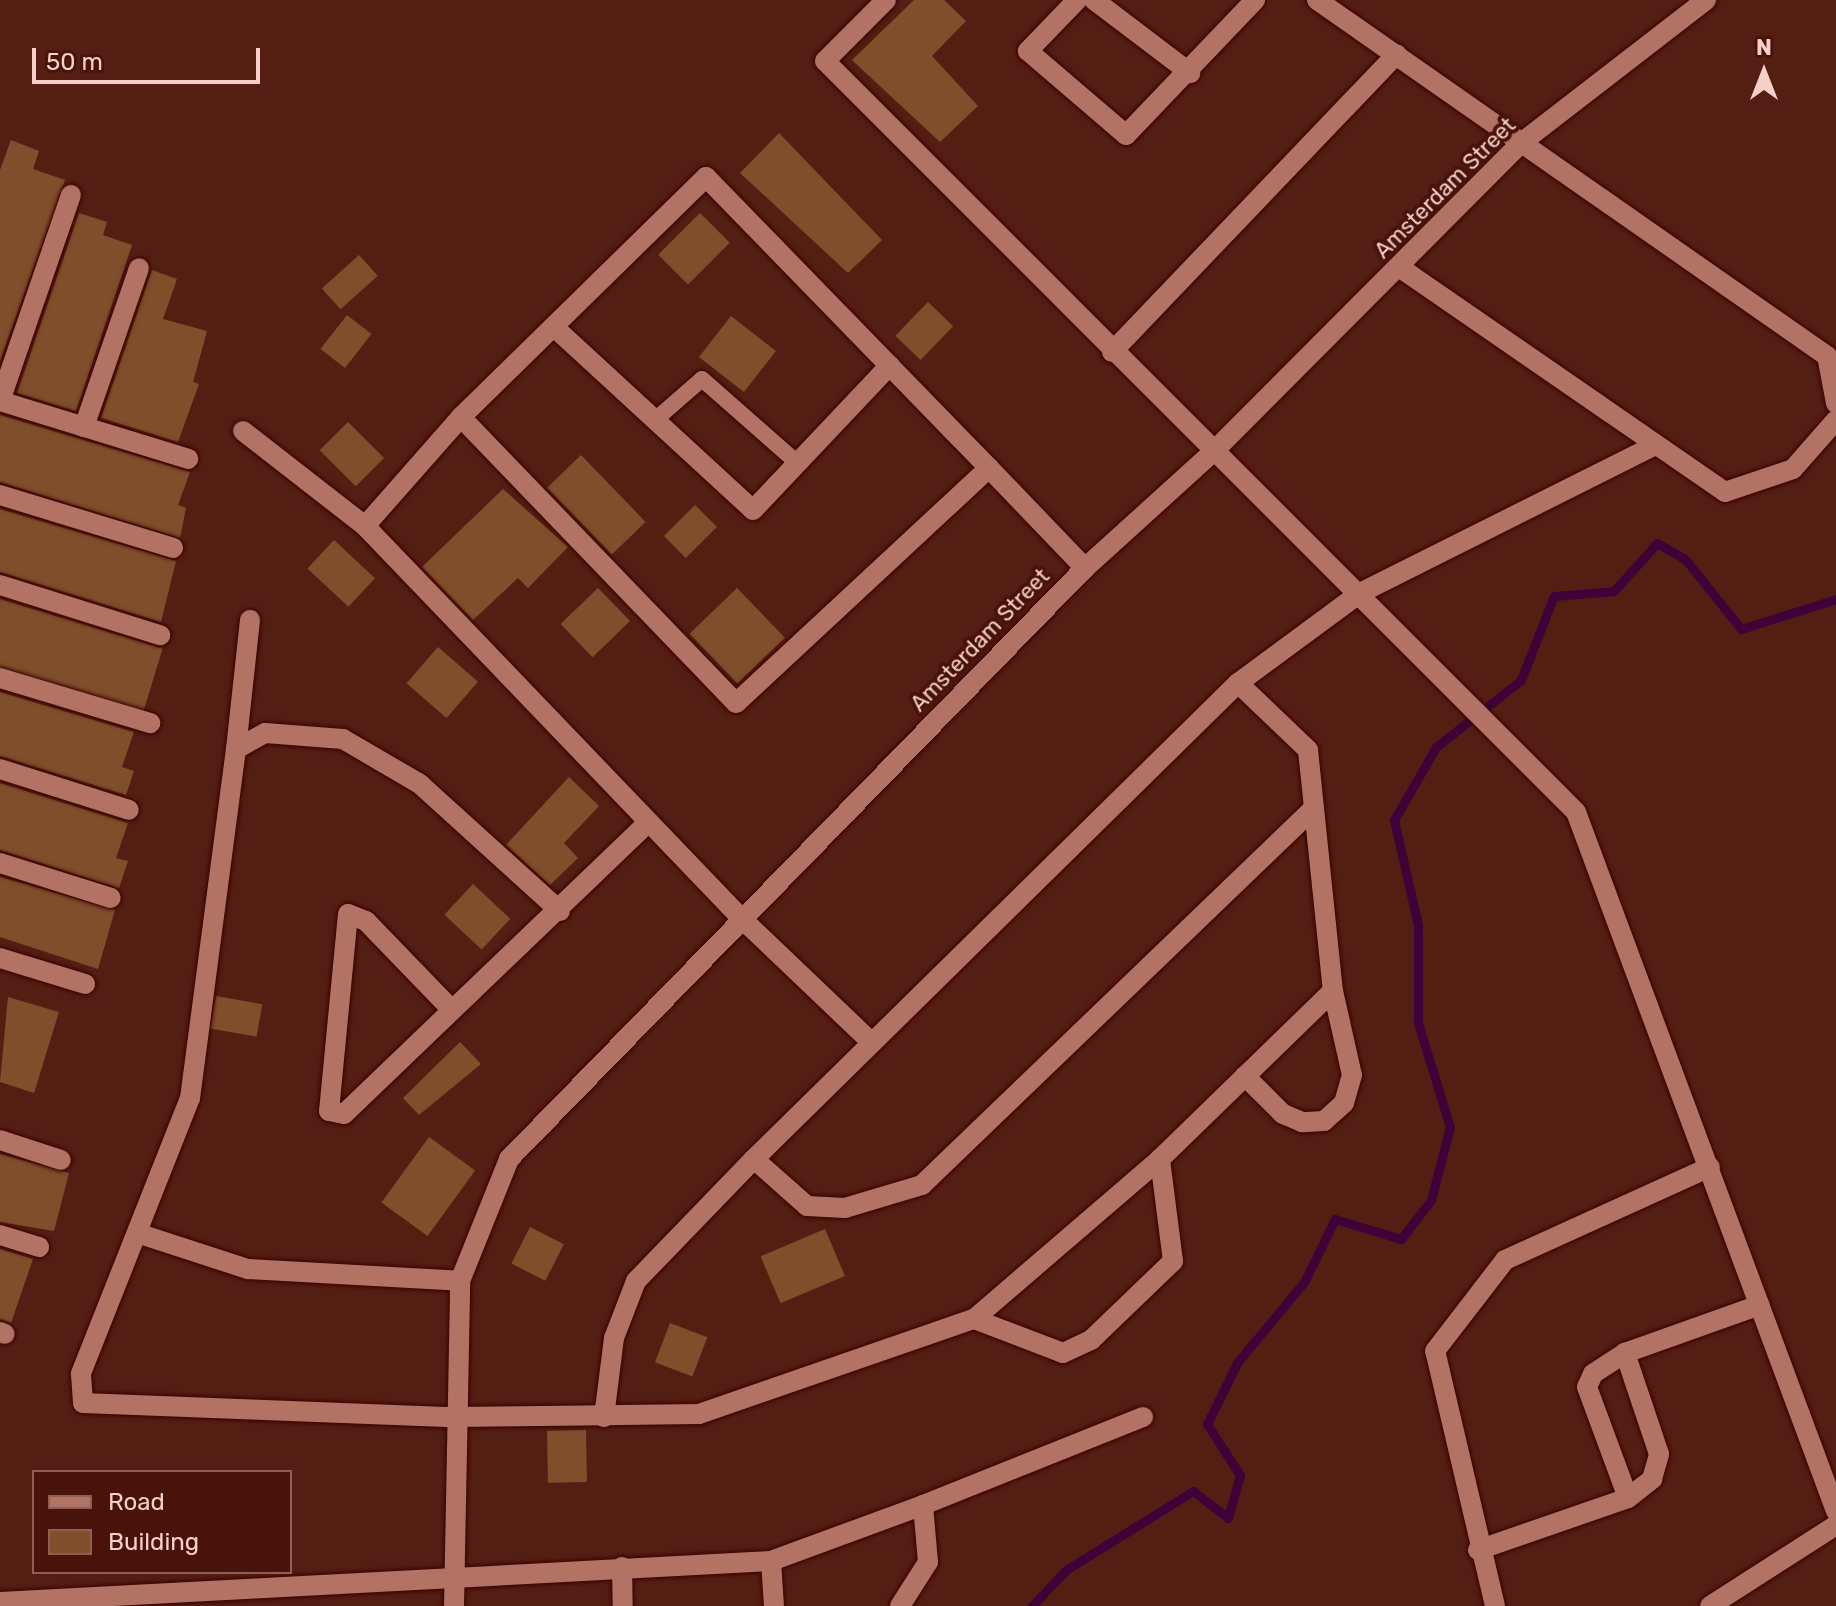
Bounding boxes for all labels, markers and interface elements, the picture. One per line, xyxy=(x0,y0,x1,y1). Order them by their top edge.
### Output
scale bar xyxy=(36,32,264,82)
north arrow xyxy=(1724,32,1804,112)
text: N xyxy=(1756,34,1772,61)
text: 50 m xyxy=(46,48,103,76)
street label: Amsterdam Street xyxy=(1369,112,1521,264)
street label: Amsterdam Street xyxy=(905,563,1055,717)
legend xyxy=(32,1470,292,1574)
text: Road xyxy=(108,1488,165,1516)
text: Building xyxy=(108,1528,199,1556)

